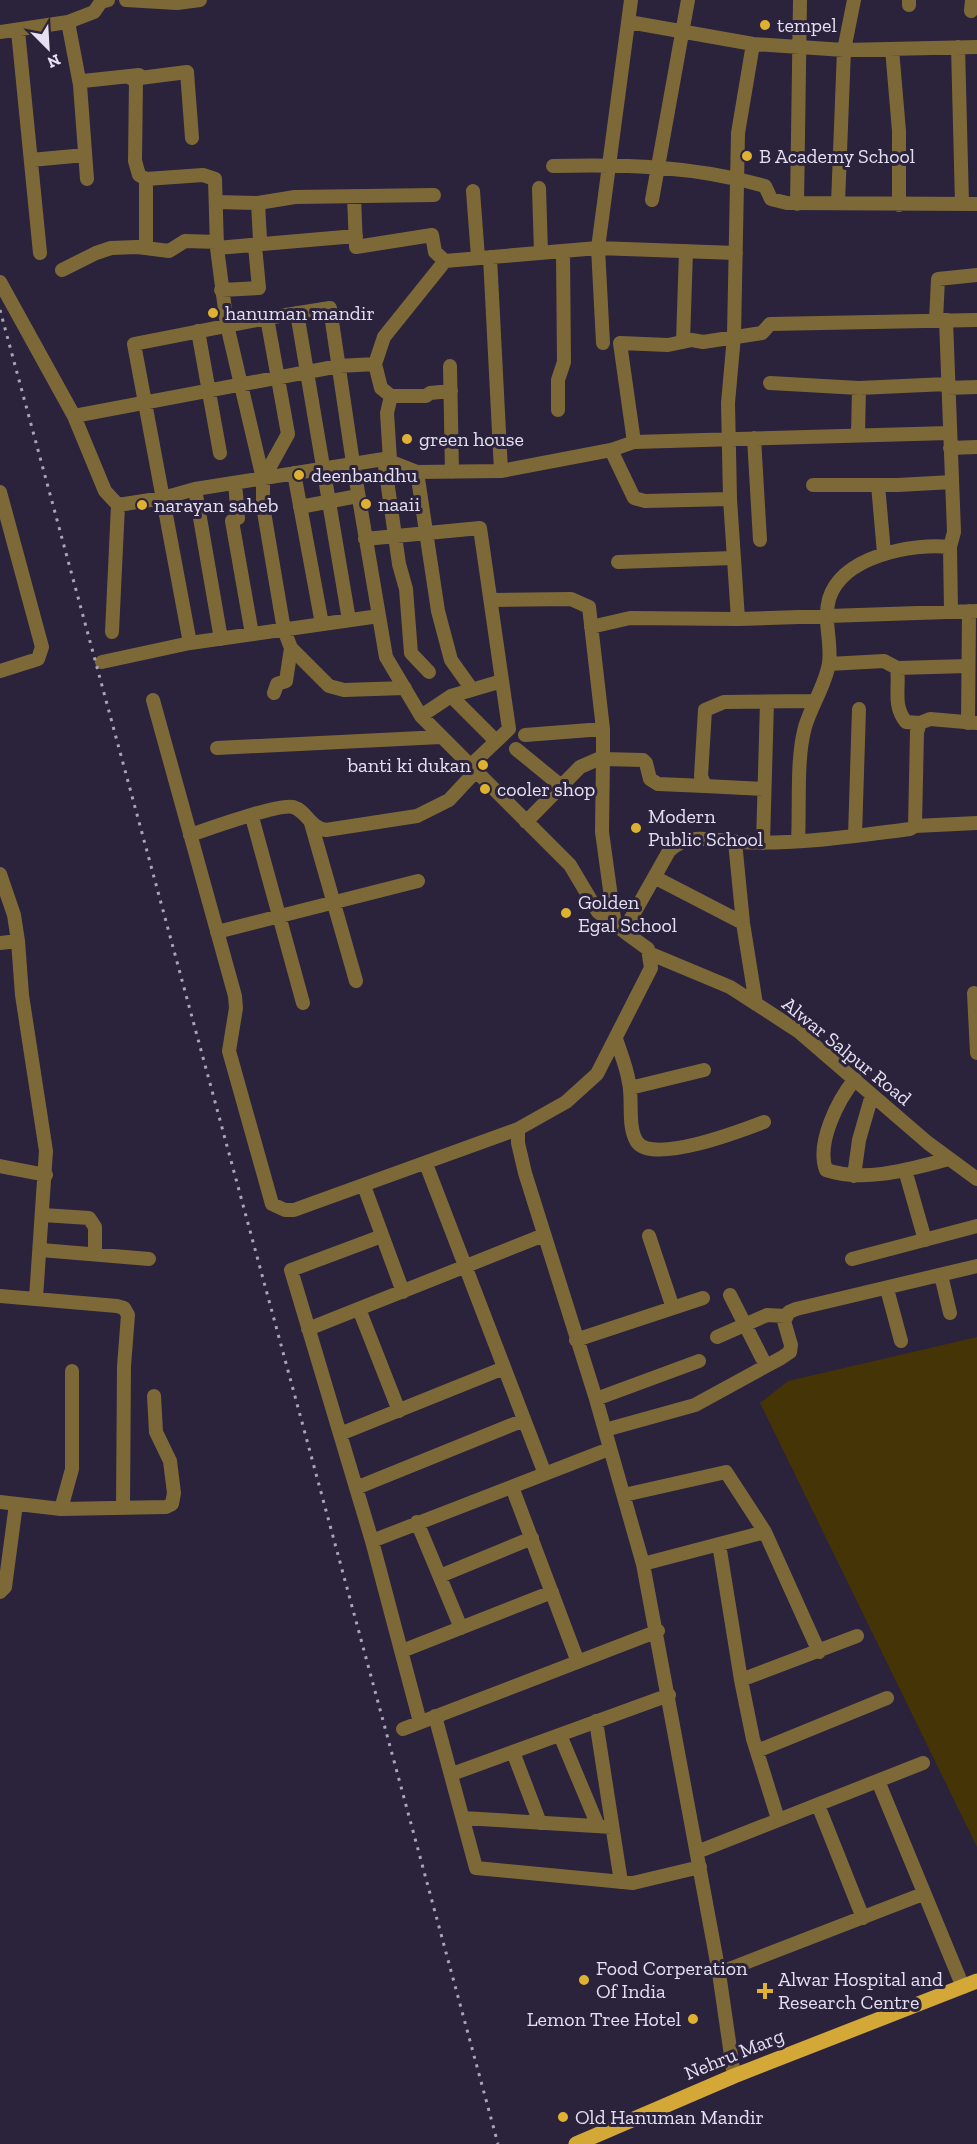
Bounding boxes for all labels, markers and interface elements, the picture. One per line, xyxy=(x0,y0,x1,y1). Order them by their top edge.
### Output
place label: tempel xyxy=(777,13,837,37)
north arrow xyxy=(18,18,78,78)
marker: tempel xyxy=(758,18,772,32)
text: N xyxy=(44,50,63,72)
place label: B Academy School xyxy=(759,144,915,168)
marker: B Academy School xyxy=(740,149,754,163)
place label: hanuman mandir xyxy=(225,301,375,325)
marker: hanuman mandir xyxy=(206,306,220,320)
place label: green house xyxy=(419,427,524,451)
marker: green house xyxy=(400,432,414,446)
place label: deenbandhu xyxy=(311,463,417,487)
marker: deenbandhu xyxy=(292,468,306,482)
place label: naaii xyxy=(378,492,420,516)
place label: narayan saheb xyxy=(154,493,278,517)
marker: naaii xyxy=(359,497,373,511)
marker: narayan saheb xyxy=(135,498,149,512)
place label: banti ki dukan xyxy=(346,753,472,777)
marker: banti ki dukan xyxy=(476,758,490,772)
place label: cooler shop xyxy=(497,777,595,801)
marker: cooler shop xyxy=(478,782,492,796)
place label: Modern Public School xyxy=(648,804,763,851)
marker: Modern Public School xyxy=(629,821,643,835)
place label: Golden Egal School xyxy=(578,890,677,937)
marker: Golden Egal School xyxy=(559,906,573,920)
street label: Alwar Salpur Road xyxy=(778,992,916,1110)
place label: Food Corperation Of India xyxy=(596,1956,748,2003)
place label: Alwar Hospital and Research Centre xyxy=(778,1967,943,2014)
marker: Food Corperation Of India xyxy=(577,1973,591,1987)
marker: Alwar Hospital and Research Centre xyxy=(756,1982,774,2000)
place label: Lemon Tree Hotel xyxy=(527,2007,681,2031)
marker: Lemon Tree Hotel xyxy=(686,2012,700,2026)
street label: Nehru Marg xyxy=(681,2023,787,2085)
place label: Old Hanuman Mandir xyxy=(575,2105,764,2129)
marker: Old Hanuman Mandir xyxy=(556,2110,570,2124)

